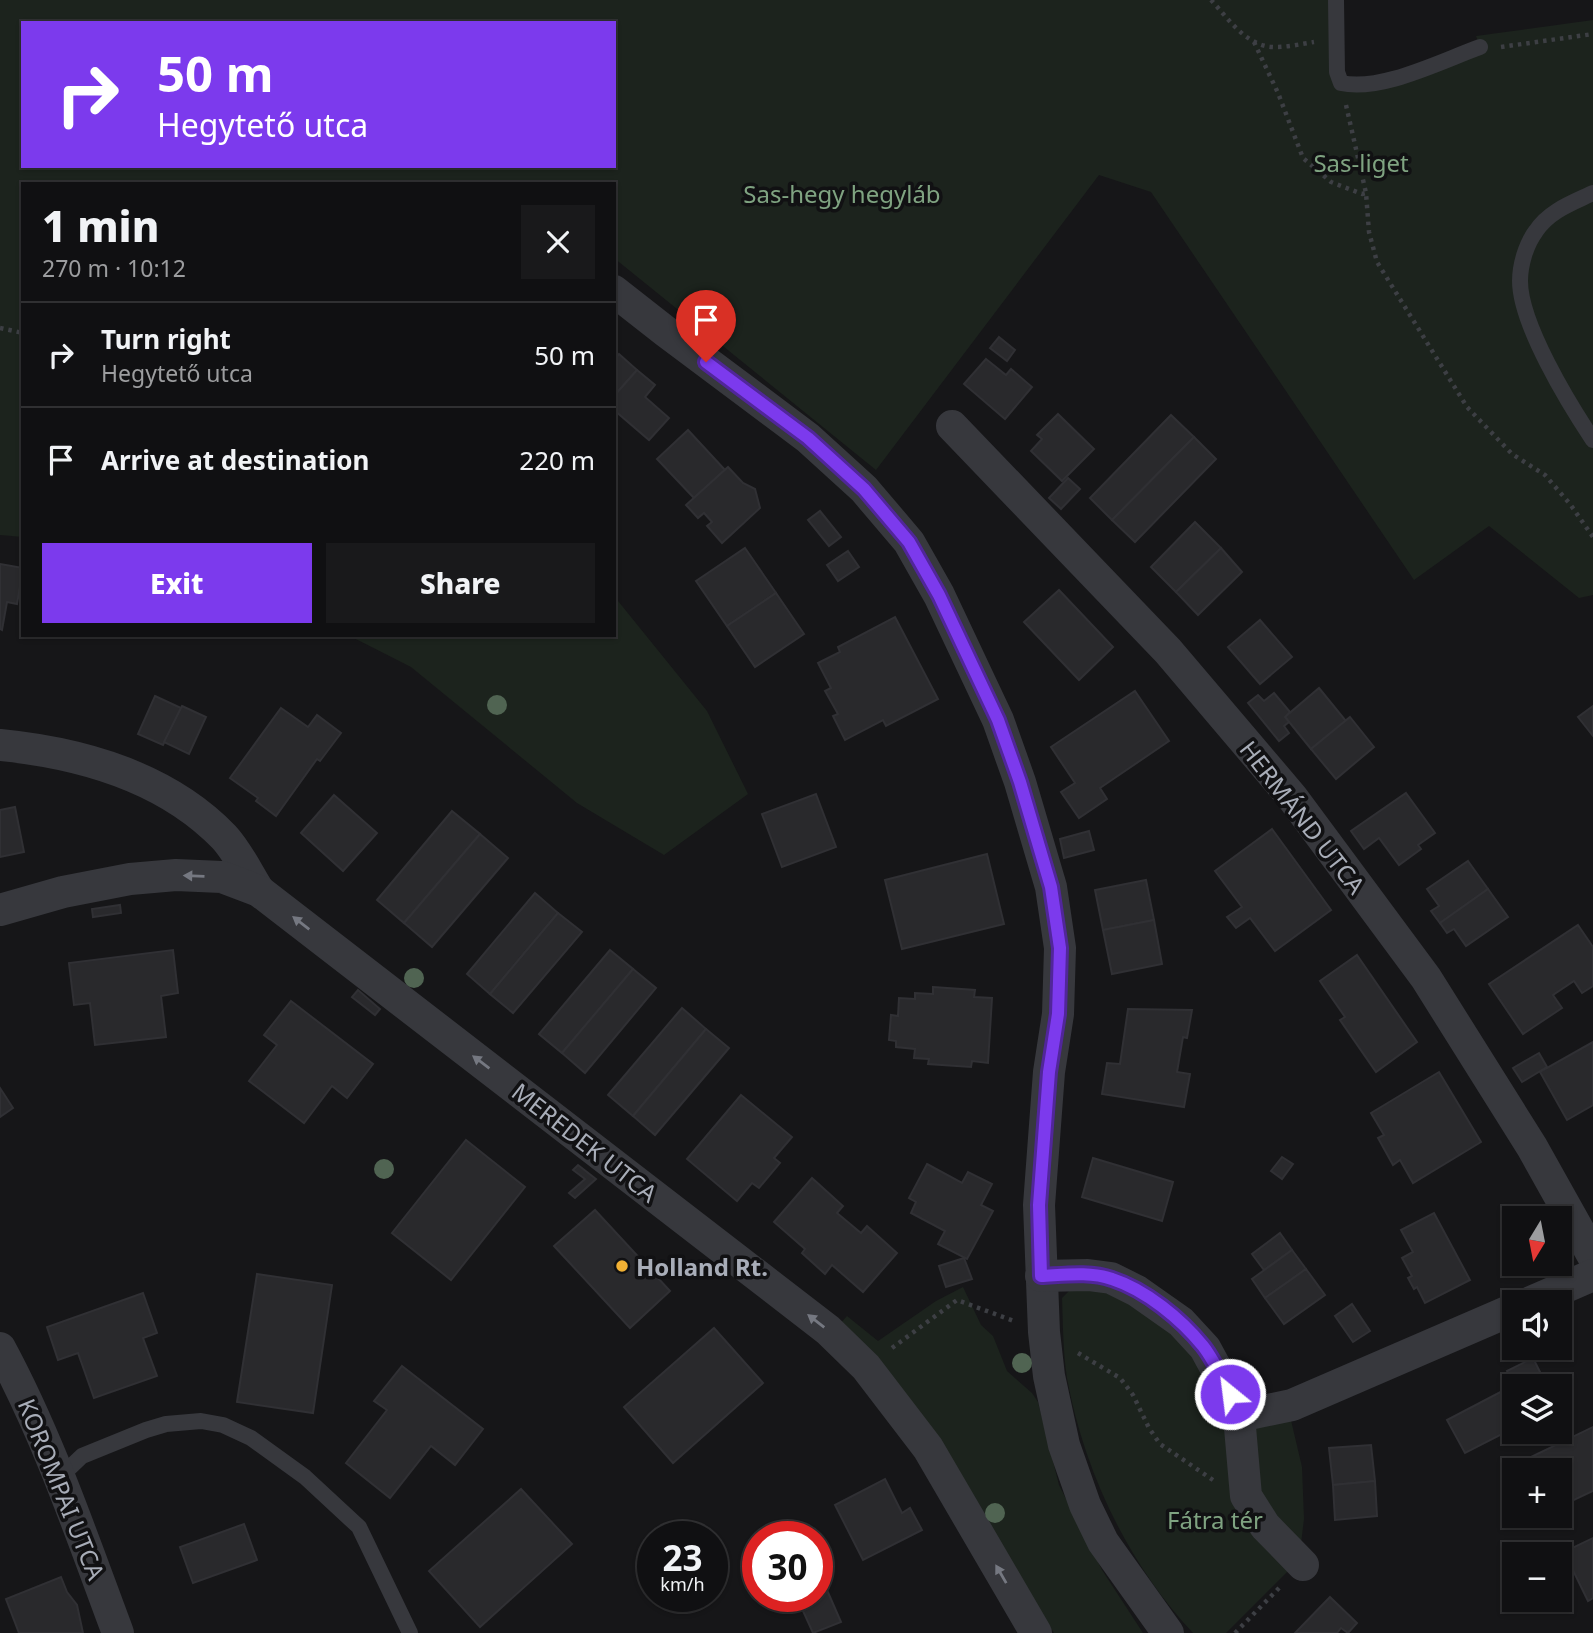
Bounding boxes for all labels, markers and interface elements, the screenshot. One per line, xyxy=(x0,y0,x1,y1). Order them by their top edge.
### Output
text: 50 m xyxy=(157,40,274,106)
icon: right xyxy=(42,49,133,140)
text: Hegytető utca xyxy=(157,103,368,146)
park label: Sas-liget xyxy=(1313,146,1409,179)
park label: Sas-hegy hegyláb xyxy=(743,177,941,210)
text: 1 min xyxy=(42,197,159,254)
button: close xyxy=(521,205,595,279)
text: 270 m · 10:12 xyxy=(42,252,186,284)
pin xyxy=(676,290,736,362)
icon: arrive xyxy=(687,301,725,339)
text: Turn right xyxy=(101,321,231,357)
icon: right xyxy=(42,336,80,374)
text: 50 m xyxy=(534,337,595,373)
text: Hegytető utca xyxy=(101,357,253,389)
icon: arrive xyxy=(42,441,80,479)
text: Arrive at destination xyxy=(101,442,370,478)
text: 220 m xyxy=(519,442,595,478)
button: Exit xyxy=(42,543,312,623)
button: Share xyxy=(326,543,595,623)
street label: HERMÁND UTCA xyxy=(1233,734,1374,901)
one-way arrow xyxy=(183,870,205,881)
one-way arrow xyxy=(292,915,310,930)
one-way arrow xyxy=(472,1055,490,1069)
street label: MEREDEK UTCA xyxy=(505,1075,665,1210)
north arrow xyxy=(1502,1206,1572,1276)
map controls xyxy=(1502,1206,1572,1612)
place label: Holland Rt. xyxy=(636,1250,768,1283)
marker: Holland Rt. xyxy=(614,1258,630,1274)
button: sound xyxy=(1502,1290,1572,1360)
one-way arrow xyxy=(807,1314,825,1328)
position arrow xyxy=(1193,1357,1267,1431)
button: layers xyxy=(1502,1374,1572,1444)
street label: KOROMPAI UTCA xyxy=(11,1394,114,1585)
button: + xyxy=(1502,1458,1572,1528)
park label: Fátra tér xyxy=(1167,1503,1263,1536)
speed limit sign: 30 xyxy=(742,1521,833,1612)
text: 23 xyxy=(662,1534,703,1581)
button: − xyxy=(1502,1542,1572,1612)
one-way arrow xyxy=(995,1565,1007,1584)
text: km/h xyxy=(660,1572,705,1596)

